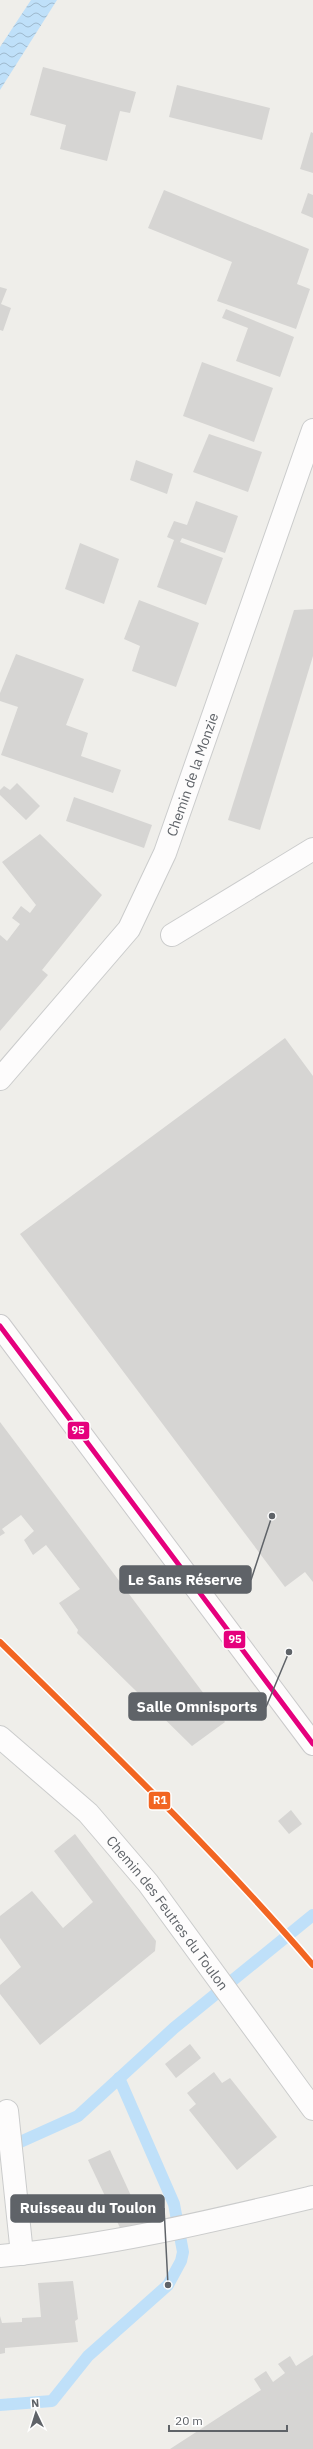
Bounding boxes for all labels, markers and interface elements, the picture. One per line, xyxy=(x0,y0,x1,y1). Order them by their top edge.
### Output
street label: Chemin de la Monzie xyxy=(162,710,222,839)
line badge: 95 xyxy=(67,1421,90,1440)
text: 95 xyxy=(71,1423,85,1437)
callout: Le Sans Réserve xyxy=(120,1566,251,1593)
text: Le Sans Réserve xyxy=(128,1570,242,1589)
line badge: 95 xyxy=(223,1630,246,1649)
text: 95 xyxy=(228,1632,242,1646)
callout: Salle Omnisports xyxy=(129,1693,266,1720)
text: Salle Omnisports xyxy=(137,1697,258,1716)
line badge: R1 xyxy=(148,1791,171,1810)
text: R1 xyxy=(153,1793,167,1807)
street label: Chemin des Feutres du Toulon xyxy=(102,1832,232,1994)
callout: Ruisseau du Toulon xyxy=(11,2195,164,2222)
text: Ruisseau du Toulon xyxy=(20,2198,156,2217)
north arrow xyxy=(16,2393,56,2433)
text: N xyxy=(31,2396,40,2410)
scale bar xyxy=(169,2407,287,2433)
text: 20 m xyxy=(175,2413,203,2428)

